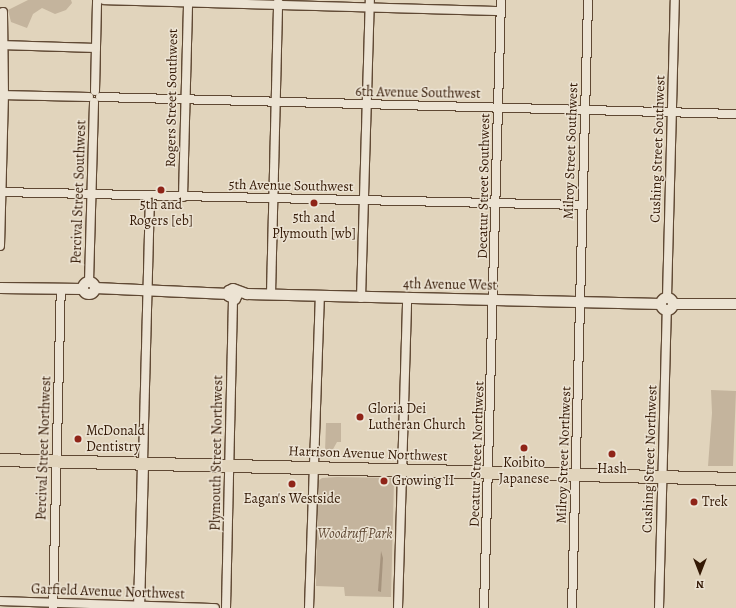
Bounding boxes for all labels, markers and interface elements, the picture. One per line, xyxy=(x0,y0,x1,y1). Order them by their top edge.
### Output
street label: Rogers Street Southwest xyxy=(162,28,182,168)
street label: Cushing Street Southwest xyxy=(647,75,669,223)
street label: Milroy Street Southwest xyxy=(560,82,582,220)
street label: 6th Avenue Southwest xyxy=(355,84,481,102)
street label: Decatur Street Southwest xyxy=(474,113,494,259)
street label: Percival Street Southwest xyxy=(68,120,90,264)
street label: 5th Avenue Southwest xyxy=(228,177,354,195)
marker: 5th and Rogers [eb] xyxy=(156,185,166,195)
place label: 5th and Rogers [eb] xyxy=(129,197,193,230)
marker: 5th and Plymouth [wb] xyxy=(309,198,319,208)
place label: 5th and Plymouth [wb] xyxy=(272,210,356,242)
street label: 4th Avenue West xyxy=(403,276,497,294)
street label: Plymouth Street Northwest xyxy=(207,375,227,531)
street label: Percival Street Northwest xyxy=(33,376,55,520)
street label: Decatur Street Northwest xyxy=(466,381,488,527)
street label: Cushing Street Northwest xyxy=(639,385,661,533)
street label: Milroy Street Northwest xyxy=(553,386,575,524)
place label: Gloria Dei Lutheran Church xyxy=(368,401,466,434)
marker: Gloria Dei Lutheran Church xyxy=(355,412,365,422)
place label: McDonald Dentistry xyxy=(86,423,145,456)
marker: McDonald Dentistry xyxy=(73,434,83,444)
street label: Harrison Avenue Northwest xyxy=(288,443,448,465)
marker: Koibito Japanese xyxy=(519,443,529,453)
marker: Hash xyxy=(607,449,617,459)
place label: Koibito Japanese xyxy=(499,455,549,488)
place label: Hash xyxy=(597,461,627,477)
place label: Growing II xyxy=(392,473,454,489)
marker: Growing II xyxy=(379,476,389,486)
marker: Eagan's Westside xyxy=(287,479,297,489)
place label: Eagan's Westside xyxy=(243,491,341,507)
place label: Trek xyxy=(702,494,728,510)
marker: Trek xyxy=(689,497,699,507)
park label: Woodruff Park xyxy=(318,526,392,542)
north arrow xyxy=(680,552,720,592)
text: N xyxy=(696,577,704,592)
street label: Garfield Avenue Northwest xyxy=(31,581,185,603)

